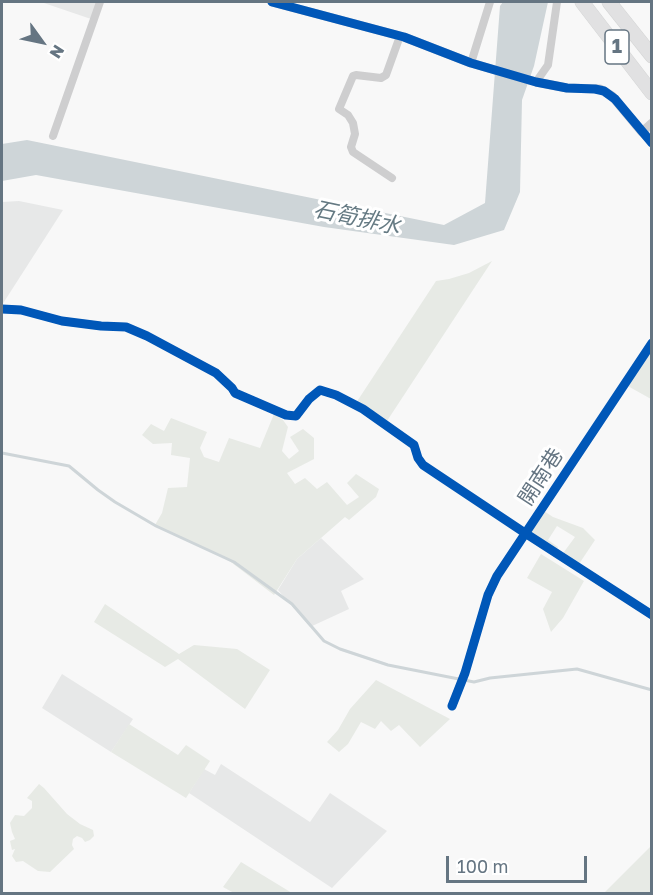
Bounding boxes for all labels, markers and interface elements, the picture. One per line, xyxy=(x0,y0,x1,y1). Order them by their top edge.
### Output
north arrow xyxy=(12,12,72,72)
road number: 1 xyxy=(605,30,629,64)
text: N xyxy=(45,41,69,62)
water label: 石筍排水 xyxy=(311,196,403,240)
street label: 開南巷 xyxy=(513,444,569,510)
scale bar xyxy=(449,844,590,882)
text: 100 m xyxy=(457,855,508,877)

